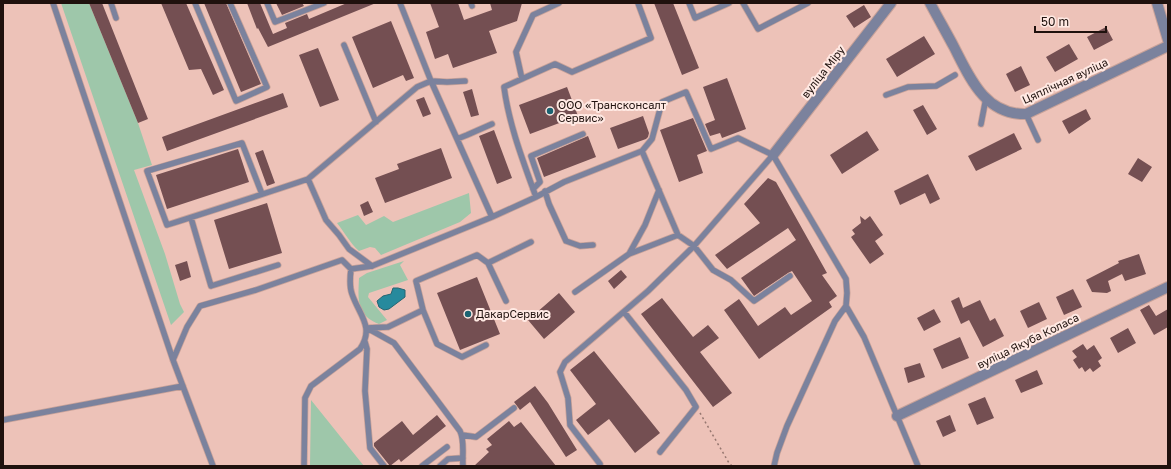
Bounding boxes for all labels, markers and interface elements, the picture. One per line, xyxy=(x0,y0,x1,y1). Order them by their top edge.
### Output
scale bar xyxy=(1035,8,1106,34)
text: 50 m xyxy=(1041,14,1069,29)
street label: вуліца Міру xyxy=(798,43,847,100)
street label: Цяплічная вуліца xyxy=(1020,55,1110,106)
place label: ООО «Трансконсалт Сервис» xyxy=(558,98,667,124)
marker: ООО «Трансконсалт Сервис» xyxy=(545,106,555,116)
place label: ДакарСервис xyxy=(476,307,549,320)
marker: ДакарСервис xyxy=(463,309,473,319)
street label: вуліца Якуба Коласа xyxy=(975,310,1081,371)

